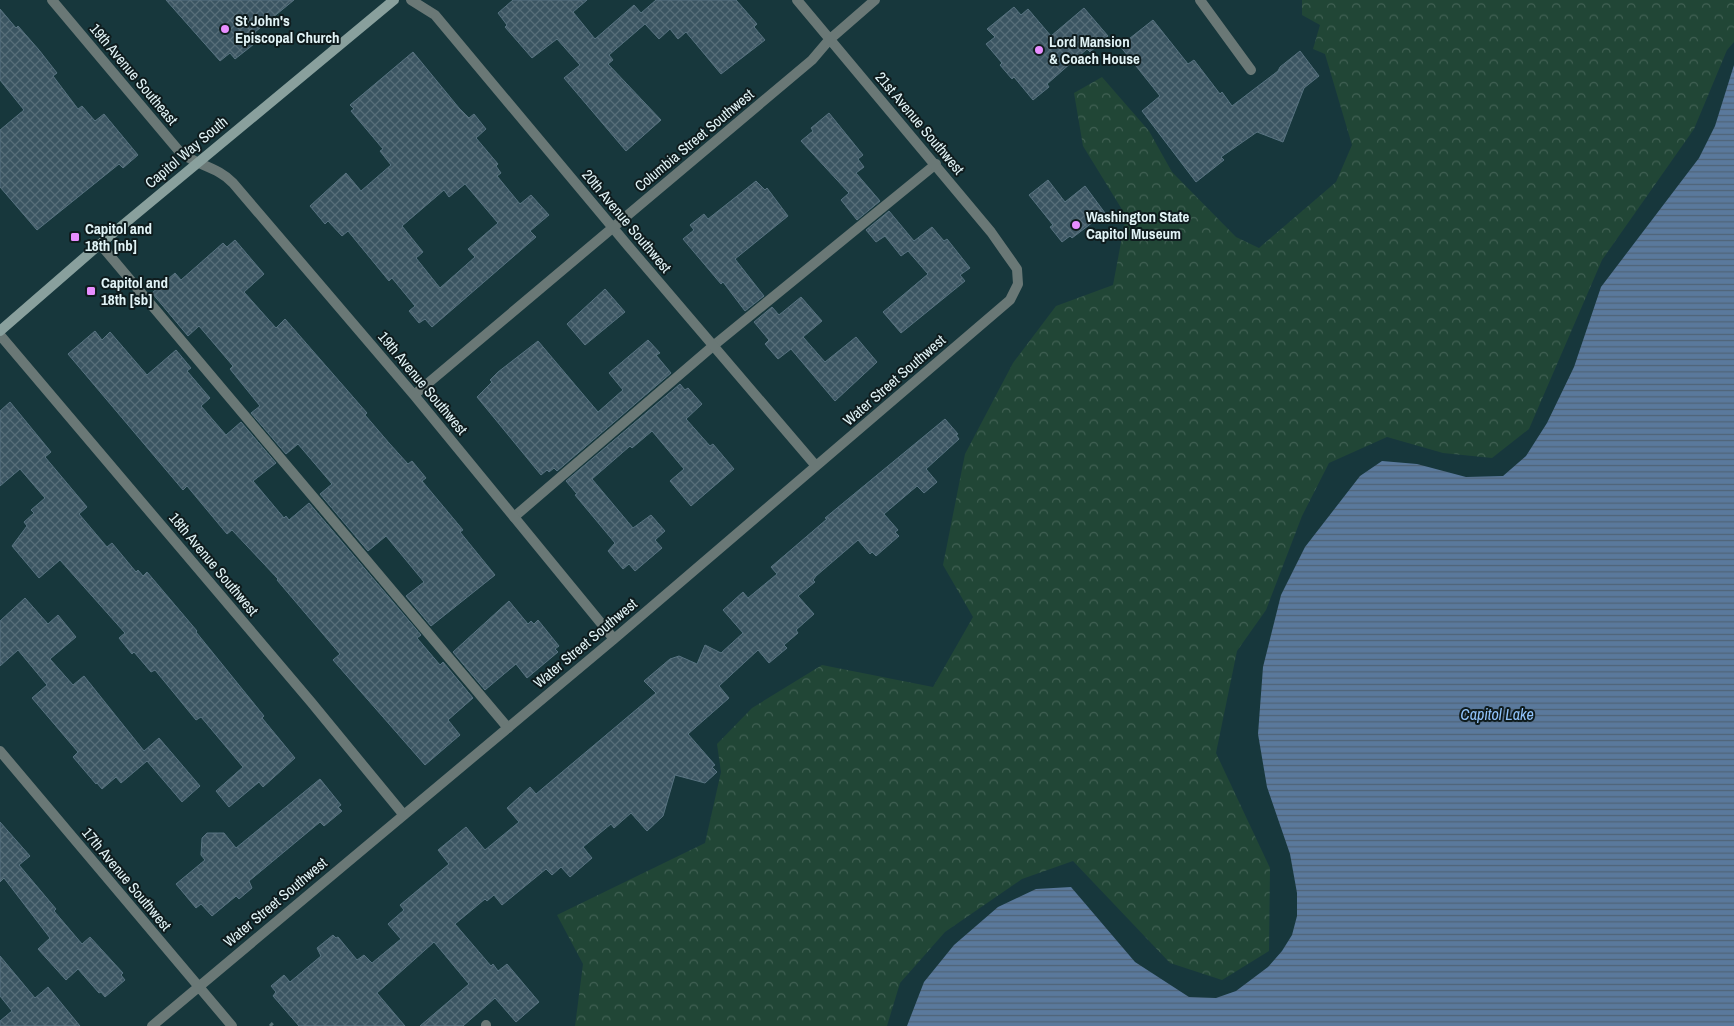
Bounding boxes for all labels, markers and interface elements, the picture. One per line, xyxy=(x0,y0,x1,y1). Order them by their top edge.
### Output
place label: St John's Episcopal Church xyxy=(235,10,340,48)
street label: 19th Avenue Southeast xyxy=(85,19,183,130)
marker: St John's Episcopal Church xyxy=(219,23,231,35)
place label: Lord Mansion & Coach House xyxy=(1049,31,1140,69)
marker: Lord Mansion & Coach House xyxy=(1033,44,1045,56)
street label: 21st Avenue Southwest xyxy=(871,67,970,179)
street label: Columbia Street Southwest xyxy=(630,83,759,196)
street label: Capitol Way South xyxy=(140,111,232,193)
street label: 20th Avenue Southwest xyxy=(577,165,677,278)
place label: Washington State Capitol Museum xyxy=(1086,206,1190,244)
place label: Capitol and 18th [nb] xyxy=(85,218,152,256)
marker: Washington State Capitol Museum xyxy=(1070,219,1082,231)
marker: Capitol and 18th [nb] xyxy=(69,231,81,243)
place label: Capitol and 18th [sb] xyxy=(101,272,168,310)
marker: Capitol and 18th [sb] xyxy=(85,285,97,297)
street label: 19th Avenue Southwest xyxy=(373,327,473,440)
street label: Water Street Southwest xyxy=(838,329,950,430)
street label: 18th Avenue Southwest xyxy=(164,508,264,621)
street label: Water Street Southwest xyxy=(529,593,642,693)
water label: Capitol Lake xyxy=(1460,703,1534,725)
street label: 17th Avenue Southwest xyxy=(77,823,177,936)
street label: Water Street Southwest xyxy=(219,852,332,952)

